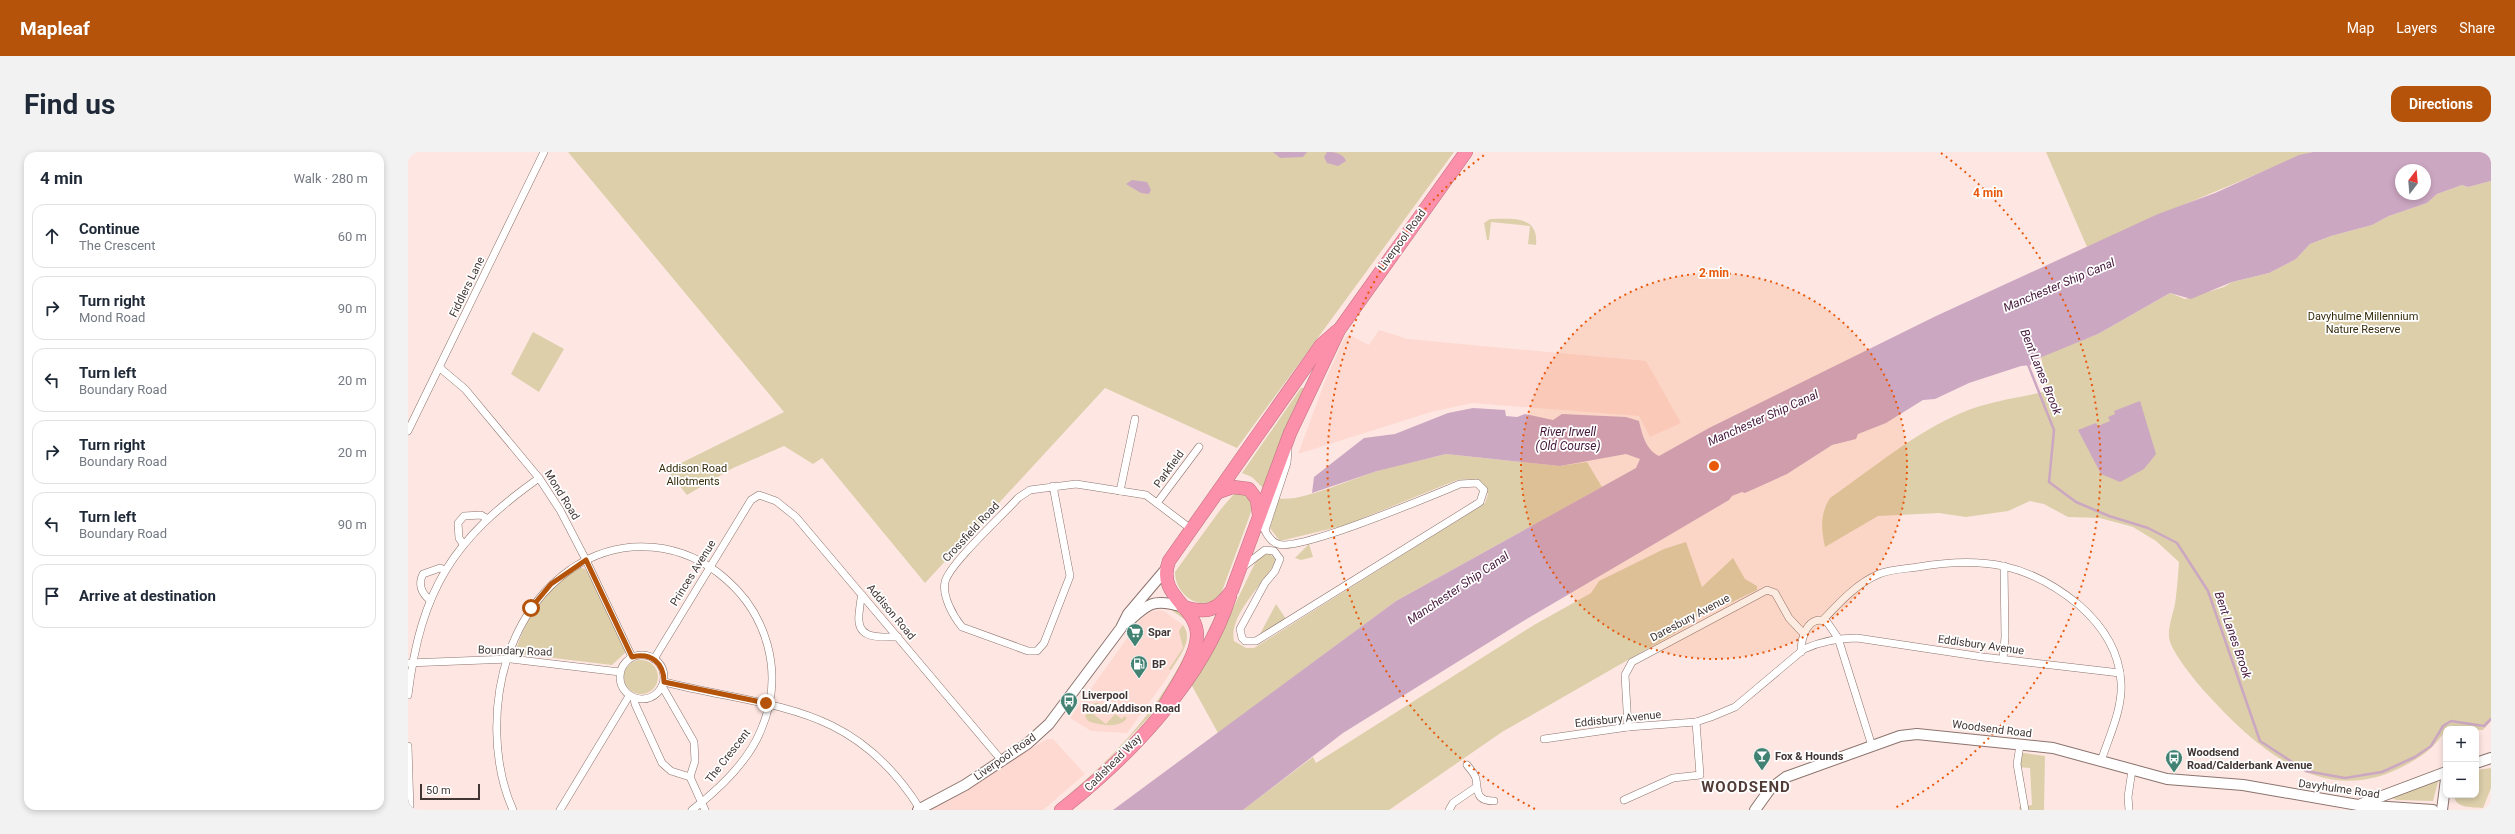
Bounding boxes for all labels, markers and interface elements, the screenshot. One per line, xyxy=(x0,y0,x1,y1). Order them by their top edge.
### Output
text: Mapleaf xyxy=(20,17,90,40)
text: Map xyxy=(2347,20,2374,36)
text: Layers xyxy=(2396,20,2437,36)
text: Share xyxy=(2459,20,2495,36)
button: Directions xyxy=(2391,86,2491,122)
text: Find us xyxy=(24,88,115,121)
north arrow xyxy=(2395,164,2431,200)
text: 4 min xyxy=(40,168,83,188)
text: Walk · 280 m xyxy=(293,171,368,186)
text: 4 min xyxy=(1973,186,2003,200)
street label: Liverpool Road xyxy=(1375,207,1429,273)
text: Continue xyxy=(79,220,140,238)
icon: ahead xyxy=(41,225,63,247)
text: 60 m xyxy=(338,229,367,244)
text: The Crescent xyxy=(79,238,156,253)
street label: Fiddlers Lane xyxy=(447,255,487,319)
water label: Manchester Ship Canal xyxy=(2001,255,2117,315)
text: 2 min xyxy=(1699,266,1729,280)
text: Turn right xyxy=(79,292,145,310)
icon: right xyxy=(41,297,63,319)
text: 90 m xyxy=(338,301,367,316)
text: Mond Road xyxy=(79,310,145,325)
park label: Davyhulme Millennium Nature Reserve xyxy=(2308,310,2418,336)
water label: Bent Lanes Brook xyxy=(2017,327,2065,418)
text: Turn left xyxy=(79,364,136,382)
icon: left xyxy=(41,369,63,391)
text: 20 m xyxy=(338,373,367,388)
text: Boundary Road xyxy=(79,382,167,397)
water label: Manchester Ship Canal xyxy=(1706,387,1821,449)
water label: River Irwell (Old Course) xyxy=(1535,425,1601,453)
text: Turn right xyxy=(79,436,145,454)
icon: right xyxy=(41,441,63,463)
text: 20 m xyxy=(338,445,367,460)
street label: Parkfield xyxy=(1151,448,1187,490)
text: Boundary Road xyxy=(79,454,167,469)
centre of rings xyxy=(1707,459,1721,473)
park label: Addison Road Allotments xyxy=(659,462,727,488)
street label: Mond Road xyxy=(542,468,582,522)
street label: Crossfield Road xyxy=(940,499,1002,565)
text: Turn left xyxy=(79,508,136,526)
icon: left xyxy=(41,513,63,535)
text: 90 m xyxy=(338,517,367,532)
text: Boundary Road xyxy=(79,526,167,541)
street label: Princes Avenue xyxy=(668,537,719,608)
water label: Manchester Ship Canal xyxy=(1404,549,1512,627)
street label: Addison Road xyxy=(864,582,918,642)
icon: arrive xyxy=(41,585,63,607)
text: Arrive at destination xyxy=(79,587,216,605)
water label: Bent Lanes Brook xyxy=(2212,590,2255,681)
street label: Daresbury Avenue xyxy=(1648,591,1732,644)
route start xyxy=(522,599,540,617)
supermarket icon: Spar xyxy=(1125,622,1145,647)
place label: Spar xyxy=(1148,626,1171,639)
street label: Eddisbury Avenue xyxy=(1937,633,2025,658)
street label: Boundary Road xyxy=(478,643,552,659)
fuel station icon: BP xyxy=(1129,654,1149,679)
place label: BP xyxy=(1152,658,1166,671)
place label: Liverpool Road/Addison Road xyxy=(1082,689,1180,715)
bus stop icon: Liverpool Road/Addison Road xyxy=(1059,691,1079,716)
route end xyxy=(757,694,775,712)
street label: Eddisbury Avenue xyxy=(1574,708,1662,730)
street label: Woodsend Road xyxy=(1951,718,2033,740)
street label: The Crescent xyxy=(703,726,753,786)
map controls xyxy=(2443,726,2479,798)
button: + xyxy=(2443,726,2479,762)
street label: Liverpool Road xyxy=(971,731,1039,783)
street label: Cadishead Way xyxy=(1082,731,1145,794)
bar icon: Fox & Hounds xyxy=(1752,746,1772,771)
place label: Woodsend Road/Calderbank Avenue xyxy=(2187,746,2312,772)
bus stop icon: Woodsend Road/Calderbank Avenue xyxy=(2164,748,2184,773)
place label: Fox & Hounds xyxy=(1775,750,1844,763)
button: − xyxy=(2443,762,2479,798)
street label: Davyhulme Road xyxy=(2298,777,2380,801)
district label: WOODSEND xyxy=(1701,778,1791,796)
scale bar xyxy=(420,782,480,801)
text: 50 m xyxy=(426,784,451,797)

